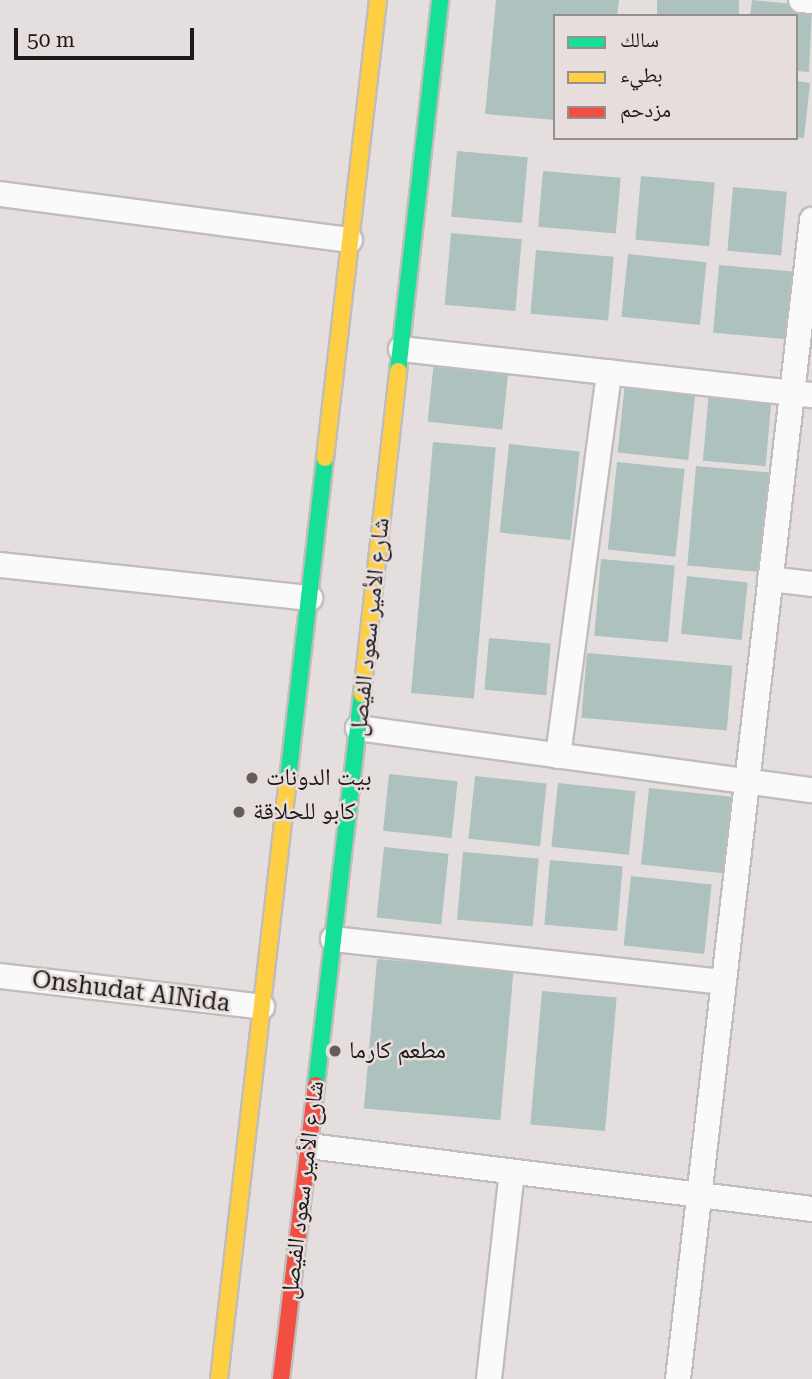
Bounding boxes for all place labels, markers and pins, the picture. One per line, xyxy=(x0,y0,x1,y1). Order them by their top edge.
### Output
place label: بيت الدونات xyxy=(266,764,372,792)
marker: بيت الدونات xyxy=(244,770,260,786)
place label: كابو للحلاقة xyxy=(253,798,355,826)
marker: كابو للحلاقة xyxy=(231,804,247,820)
place label: مطعم كارما xyxy=(349,1037,446,1065)
marker: مطعم كارما xyxy=(327,1043,343,1059)

